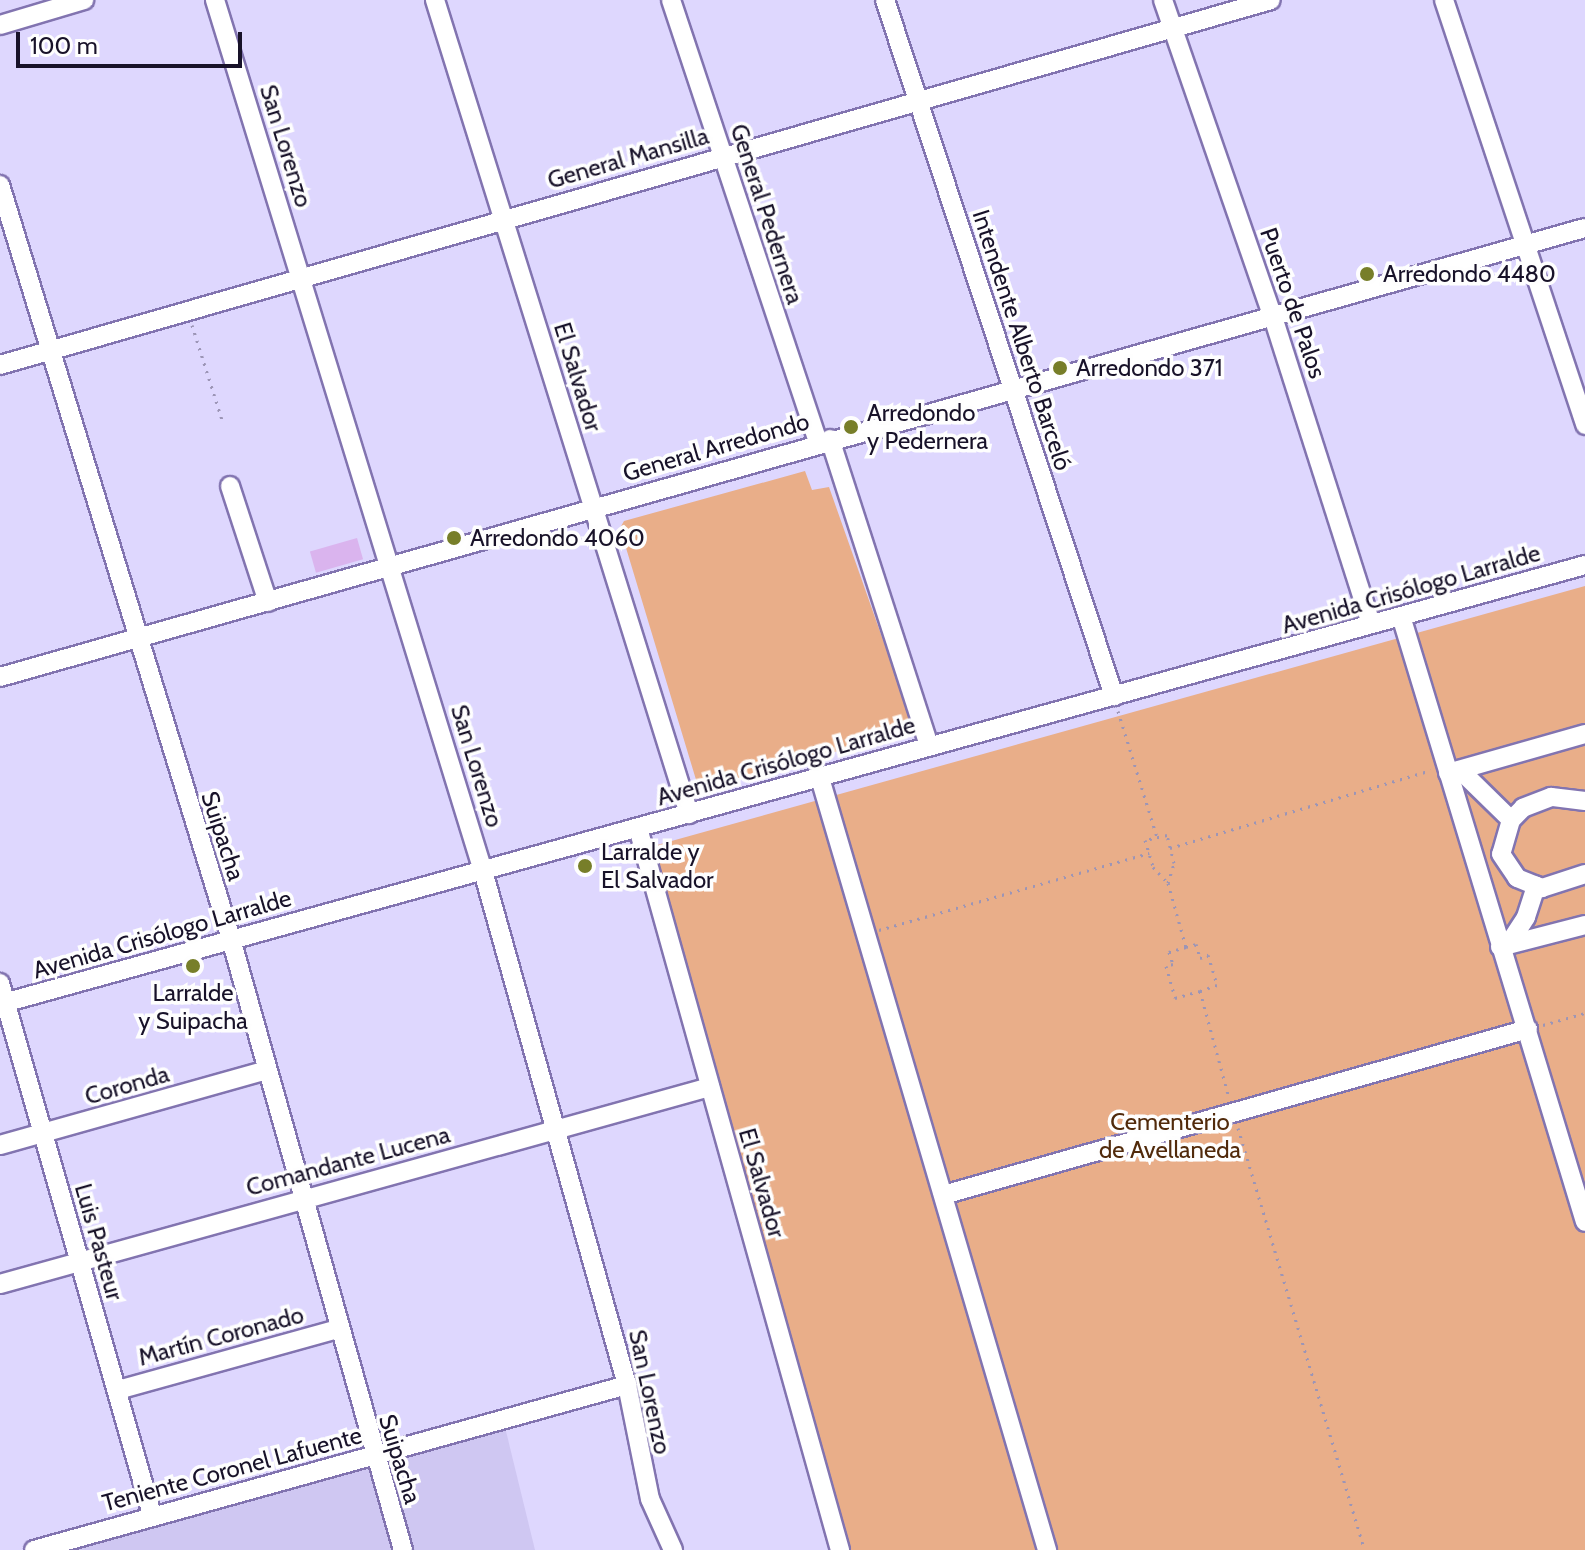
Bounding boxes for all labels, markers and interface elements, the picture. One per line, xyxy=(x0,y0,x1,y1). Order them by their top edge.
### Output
scale bar xyxy=(20,16,246,66)
text: 100 m xyxy=(30,31,98,60)
street label: San Lorenzo xyxy=(254,81,318,211)
street label: General Pedernera xyxy=(724,120,810,308)
street label: General Mansilla xyxy=(544,121,712,195)
street label: Intendente Alberto Barceló xyxy=(966,206,1078,474)
street label: Puerto de Palos xyxy=(1254,224,1332,382)
place label: Arredondo 4480 xyxy=(1383,260,1556,288)
marker: Arredondo 4480 xyxy=(1358,265,1376,283)
street label: El Salvador xyxy=(548,319,608,435)
place label: Arredondo 371 xyxy=(1076,354,1223,382)
marker: Arredondo 371 xyxy=(1051,359,1069,377)
place label: Arredondo y Pedernera xyxy=(867,399,988,455)
street label: General Arredondo xyxy=(620,407,812,487)
marker: Arredondo y Pedernera xyxy=(842,418,860,436)
place label: Arredondo 4060 xyxy=(470,524,645,552)
marker: Arredondo 4060 xyxy=(445,529,463,547)
street label: Avenida Crisólogo Larralde xyxy=(1278,538,1544,640)
street label: San Lorenzo xyxy=(445,701,509,831)
street label: Avenida Crisólogo Larralde xyxy=(653,710,919,812)
street label: Suipacha xyxy=(195,788,251,884)
place label: Larralde y El Salvador xyxy=(601,838,714,894)
marker: Larralde y El Salvador xyxy=(576,857,594,875)
street label: Avenida Crisólogo Larralde xyxy=(29,883,295,985)
marker: Larralde y Suipacha xyxy=(184,957,202,975)
place label: Larralde y Suipacha xyxy=(138,979,248,1035)
street label: Coronda xyxy=(82,1059,172,1111)
park label: Cementerio de Avellaneda xyxy=(1099,1108,1241,1164)
street label: Comandante Lucena xyxy=(243,1120,453,1202)
street label: El Salvador xyxy=(733,1125,791,1241)
street label: Luis Pasteur xyxy=(69,1180,129,1304)
street label: Martín Coronado xyxy=(135,1300,307,1372)
street label: San Lorenzo xyxy=(623,1327,677,1457)
street label: Suipacha xyxy=(373,1411,427,1507)
street label: Teniente Coronel Lafuente xyxy=(99,1420,365,1518)

